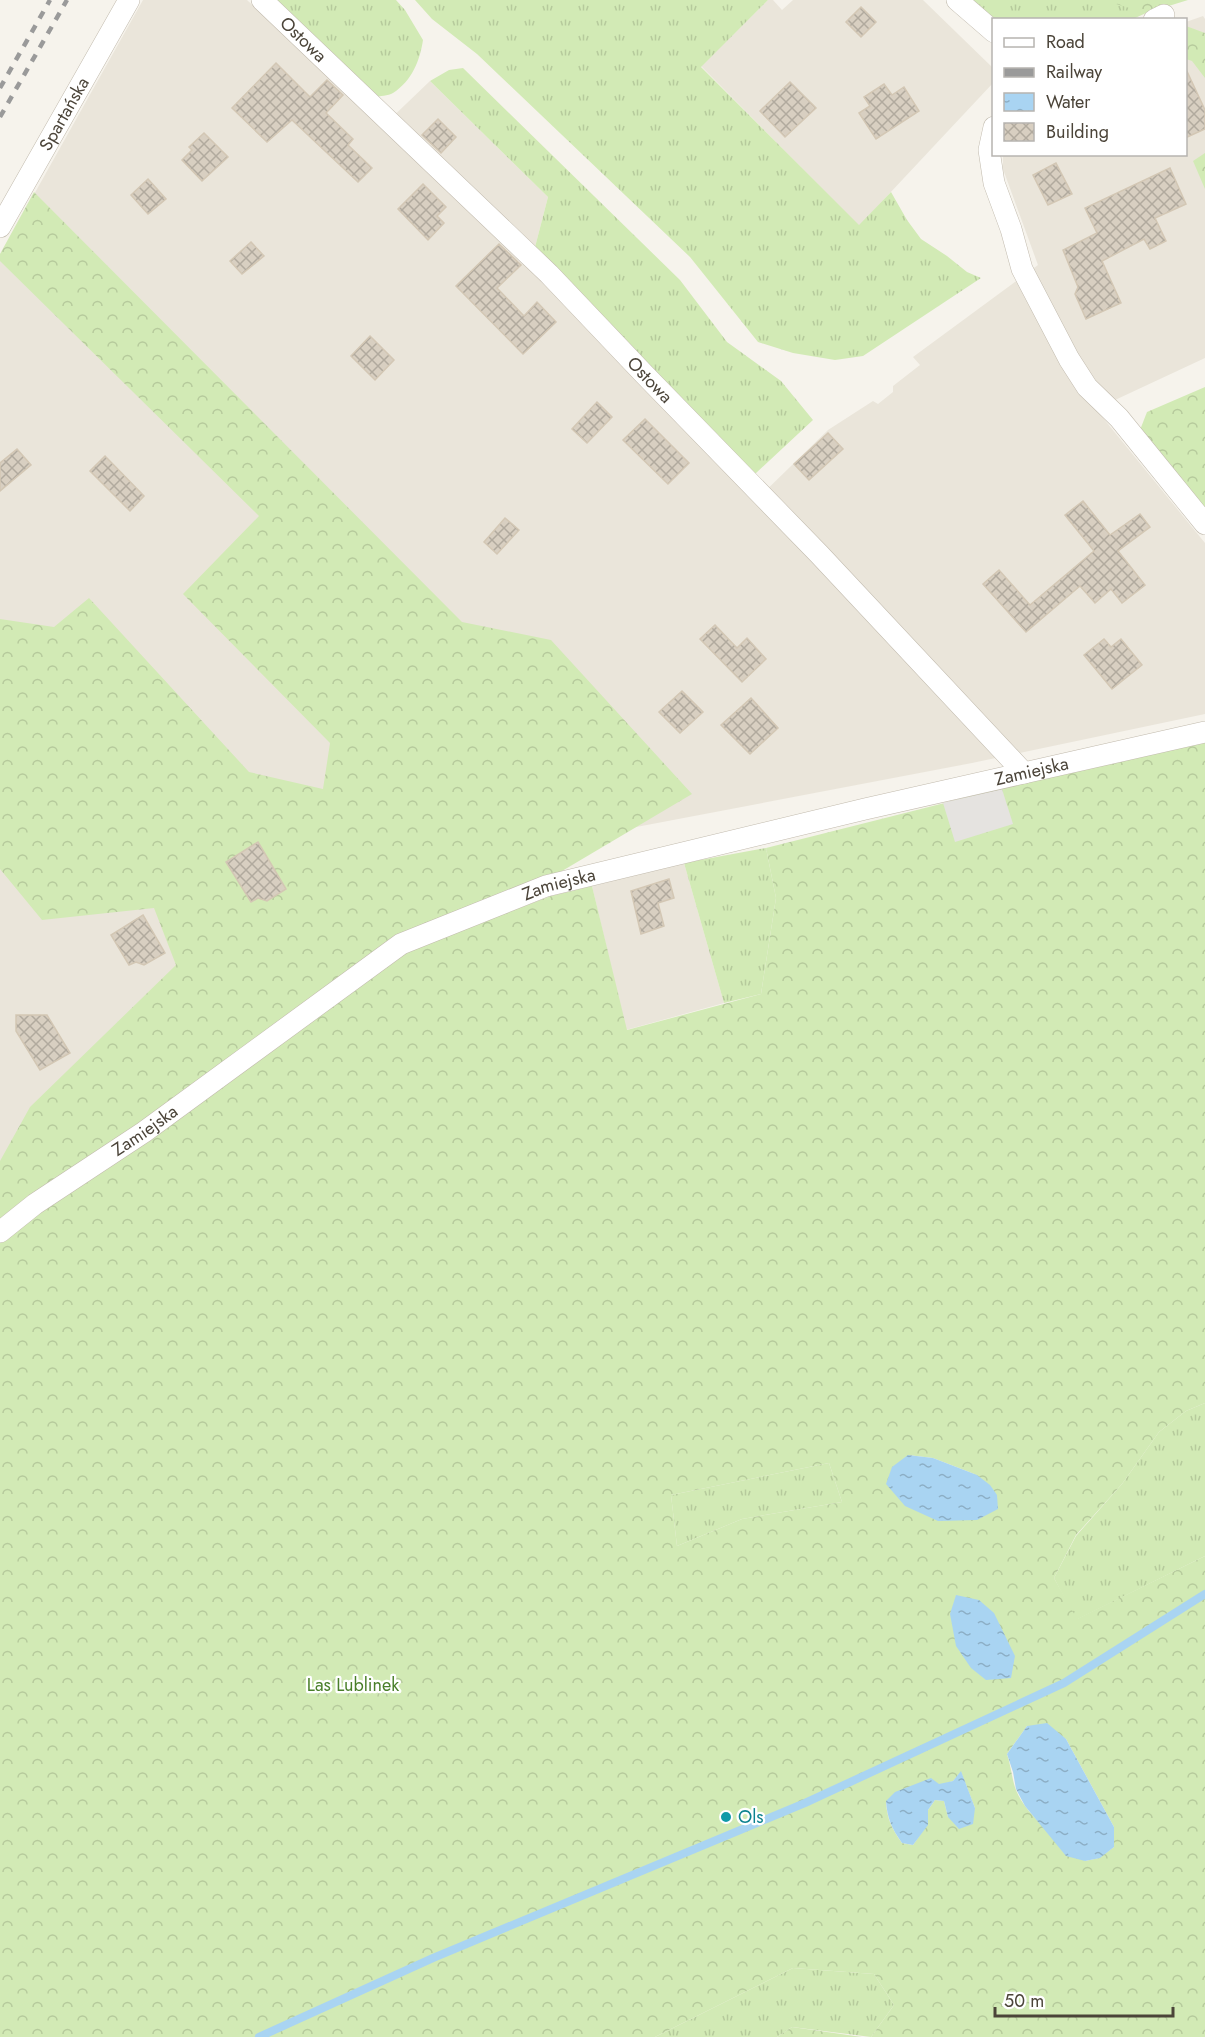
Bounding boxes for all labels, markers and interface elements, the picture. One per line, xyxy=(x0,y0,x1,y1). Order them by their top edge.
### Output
street label: Ostowa xyxy=(274,11,333,68)
legend xyxy=(992,18,1187,156)
text: Road xyxy=(1046,29,1085,55)
text: Railway xyxy=(1046,59,1102,85)
street label: Spartańska xyxy=(33,72,96,156)
text: Water xyxy=(1046,89,1091,115)
text: Building xyxy=(1046,119,1109,145)
street label: Ostowa xyxy=(621,351,679,409)
street label: Zamiejska xyxy=(992,750,1071,792)
street label: Zamiejska xyxy=(518,862,598,907)
street label: Zamiejska xyxy=(107,1098,183,1163)
park label: Las Lublinek xyxy=(307,1672,399,1698)
place label: Ols xyxy=(738,1804,764,1830)
marker: Ols xyxy=(719,1810,733,1824)
scale bar xyxy=(995,1980,1174,2018)
text: 50 m xyxy=(1004,1988,1044,2014)

